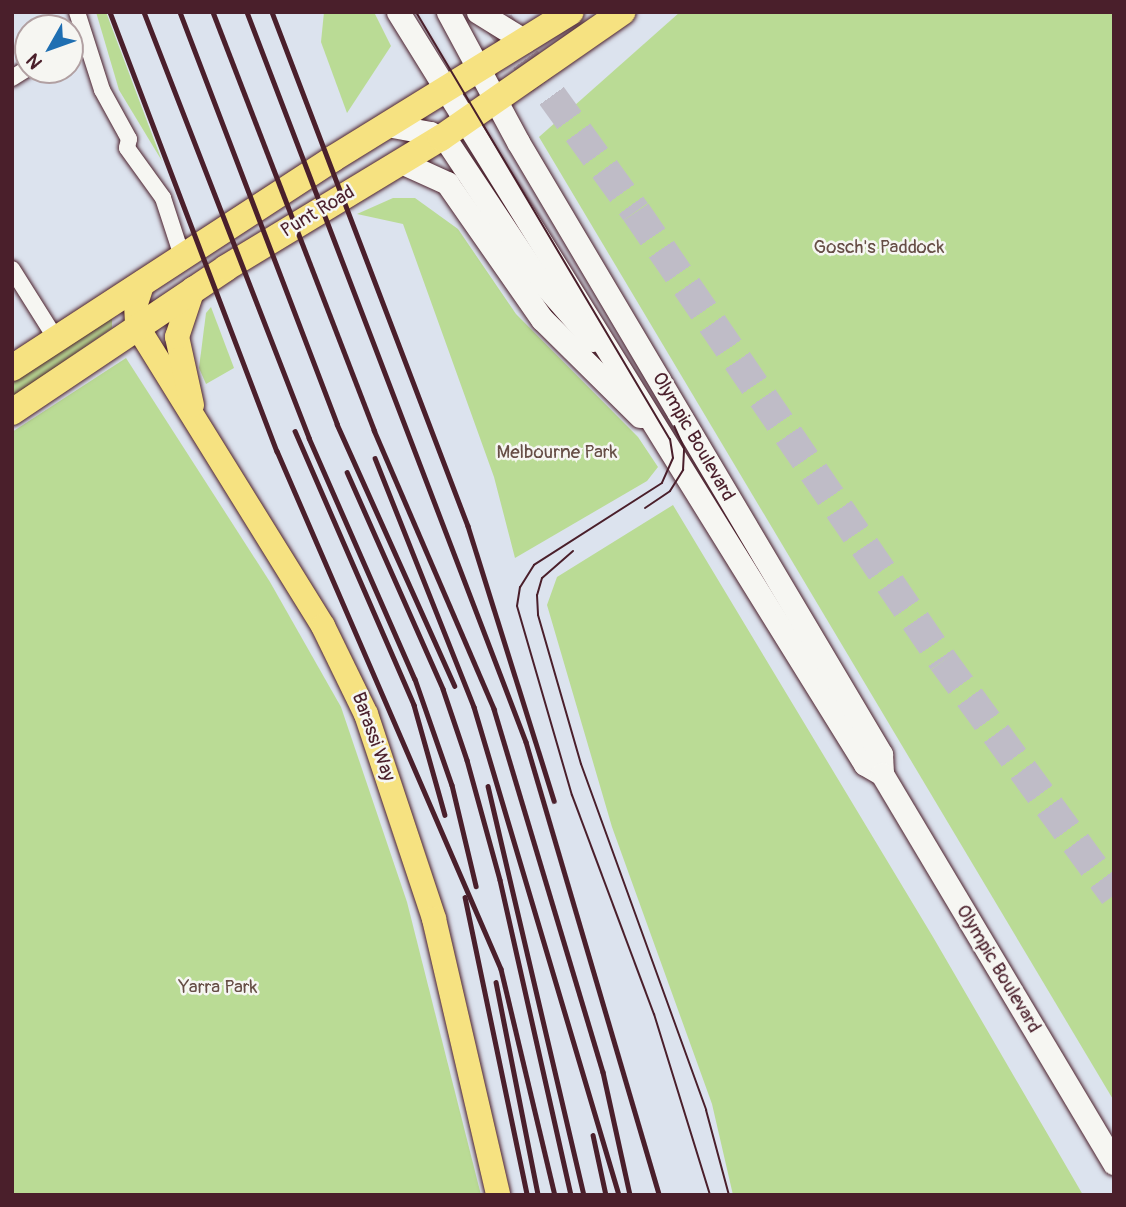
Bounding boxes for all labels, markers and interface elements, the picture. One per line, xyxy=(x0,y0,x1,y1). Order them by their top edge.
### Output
north arrow xyxy=(14,14,84,84)
text: N xyxy=(21,49,48,74)
street label: Punt Road xyxy=(277,181,359,243)
park label: Gosch's Paddock xyxy=(814,237,944,259)
street label: Olympic Boulevard xyxy=(647,368,739,506)
park label: Melbourne Park xyxy=(497,442,617,464)
street label: Barassi Way xyxy=(346,689,400,785)
street label: Olympic Boulevard xyxy=(951,901,1045,1037)
park label: Yarra Park xyxy=(179,977,257,999)

